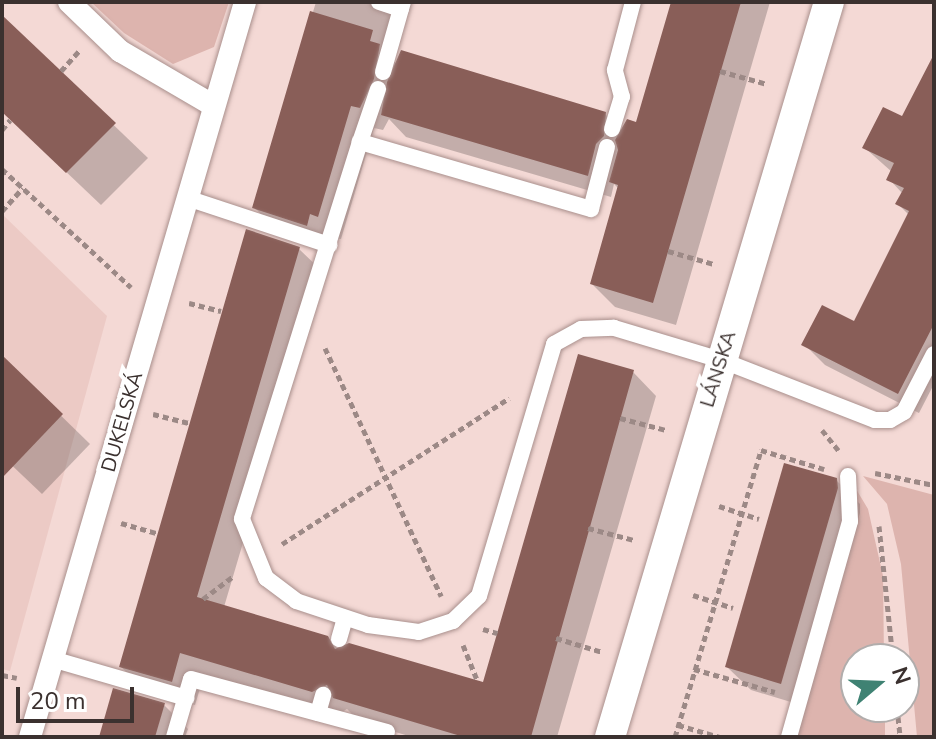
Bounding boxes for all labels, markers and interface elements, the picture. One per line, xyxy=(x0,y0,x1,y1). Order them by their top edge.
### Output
street label: LÁNSKA xyxy=(695,328,741,410)
street label: DUKELSKÁ xyxy=(96,369,148,475)
north arrow xyxy=(840,643,920,723)
text: N xyxy=(884,663,918,689)
scale bar xyxy=(20,671,138,721)
text: 20 m xyxy=(30,685,86,717)

